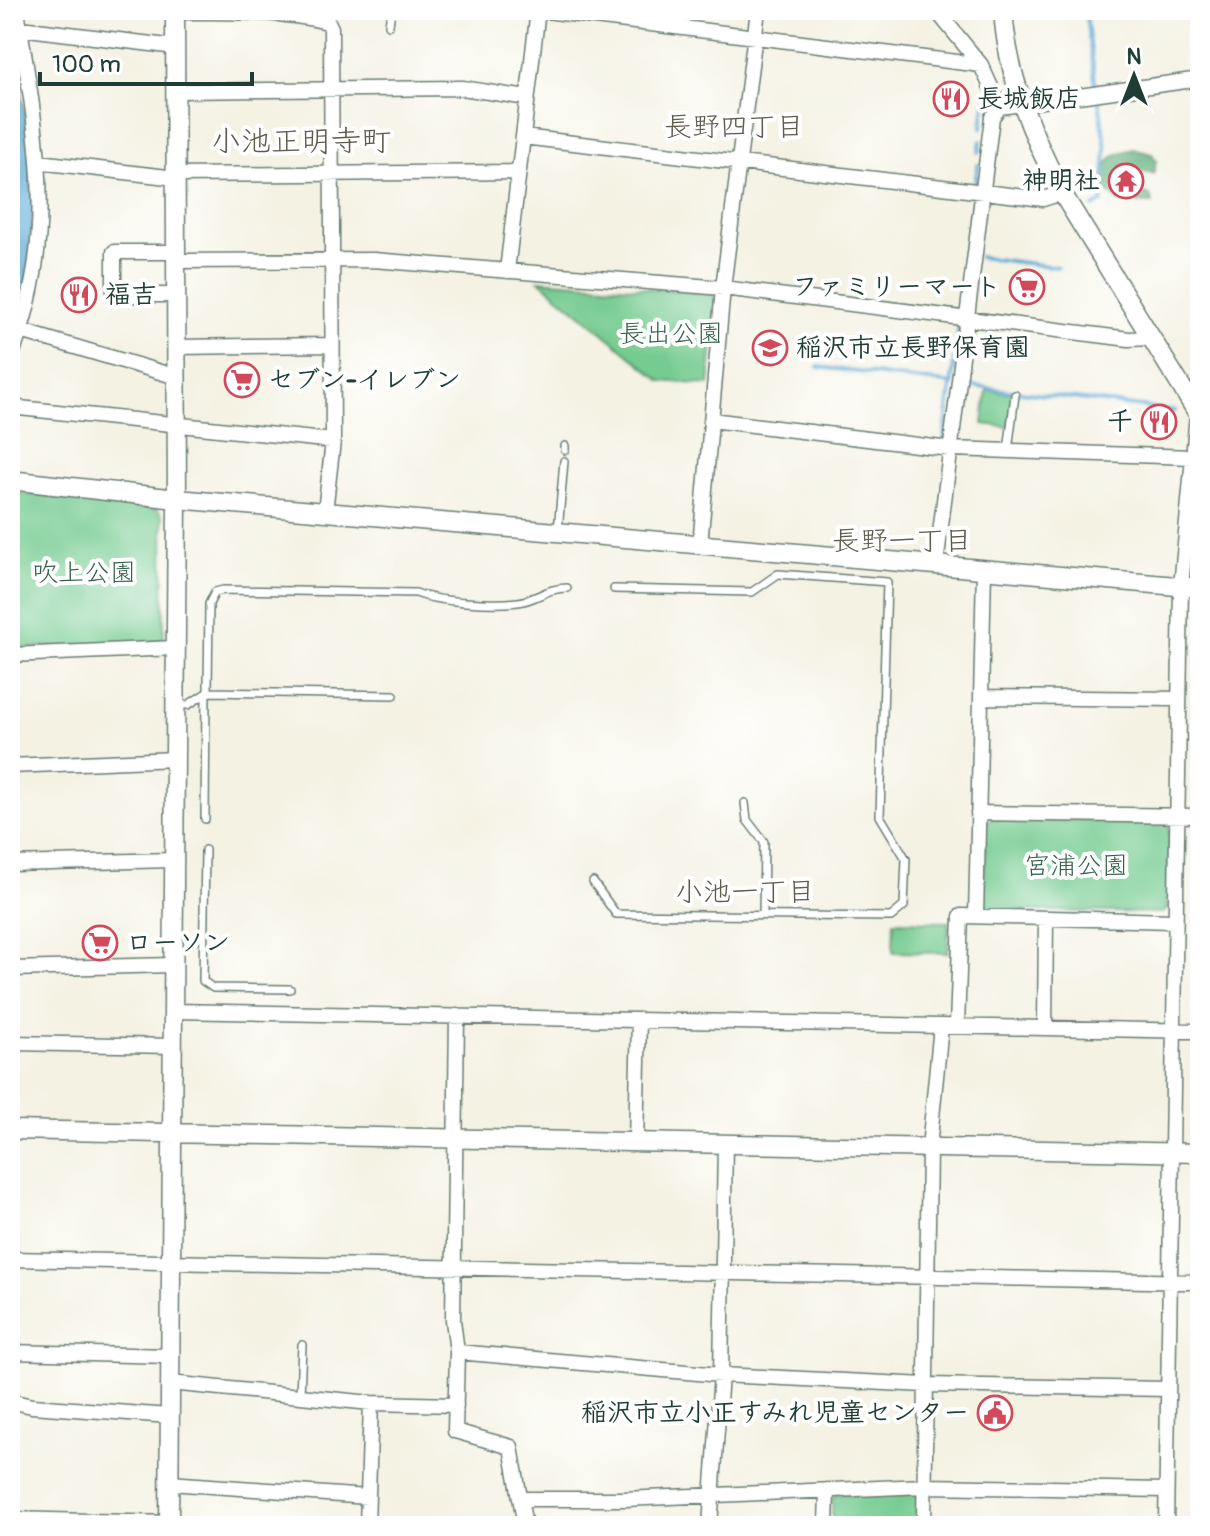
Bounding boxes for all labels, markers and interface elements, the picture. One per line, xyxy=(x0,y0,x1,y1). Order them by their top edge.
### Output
scale bar xyxy=(40,36,252,86)
north arrow xyxy=(1094,36,1174,116)
text: N xyxy=(1127,43,1142,71)
text: 100 m xyxy=(52,50,121,79)
restaurant icon: 長城飯店 xyxy=(932,80,970,118)
place label: 長城飯店 xyxy=(977,83,1081,115)
district label: 長野四丁目 xyxy=(664,110,804,145)
district label: 小池正明寺町 xyxy=(211,123,391,160)
temple icon: 神明社 xyxy=(1107,162,1145,200)
place label: 神明社 xyxy=(1022,165,1100,197)
supermarket icon: ファミリーマート xyxy=(1008,268,1046,306)
place label: ファミリーマート xyxy=(792,271,1001,303)
restaurant icon: 福吉 xyxy=(60,276,98,314)
place label: 福吉 xyxy=(105,279,157,311)
park label: 長出公園 xyxy=(619,318,723,350)
school or university icon: 稲沢市立長野保育園 xyxy=(751,329,789,367)
place label: 稲沢市立長野保育園 xyxy=(796,332,1030,364)
supermarket icon: セブン-イレブン xyxy=(223,361,261,399)
place label: セブン-イレブン xyxy=(268,364,461,396)
restaurant icon: 千 xyxy=(1140,403,1178,441)
place label: 千 xyxy=(1107,406,1133,438)
district label: 長野一丁目 xyxy=(832,524,972,559)
park label: 吹上公園 xyxy=(32,557,136,589)
park label: 宮浦公園 xyxy=(1024,850,1128,882)
district label: 小池一丁目 xyxy=(675,875,815,910)
supermarket icon: ローソン xyxy=(81,924,119,962)
place label: ローソン xyxy=(126,927,230,959)
public building icon: 稲沢市立小正すみれ児童センター xyxy=(976,1394,1014,1432)
place label: 稲沢市立小正すみれ児童センター xyxy=(581,1397,969,1429)

